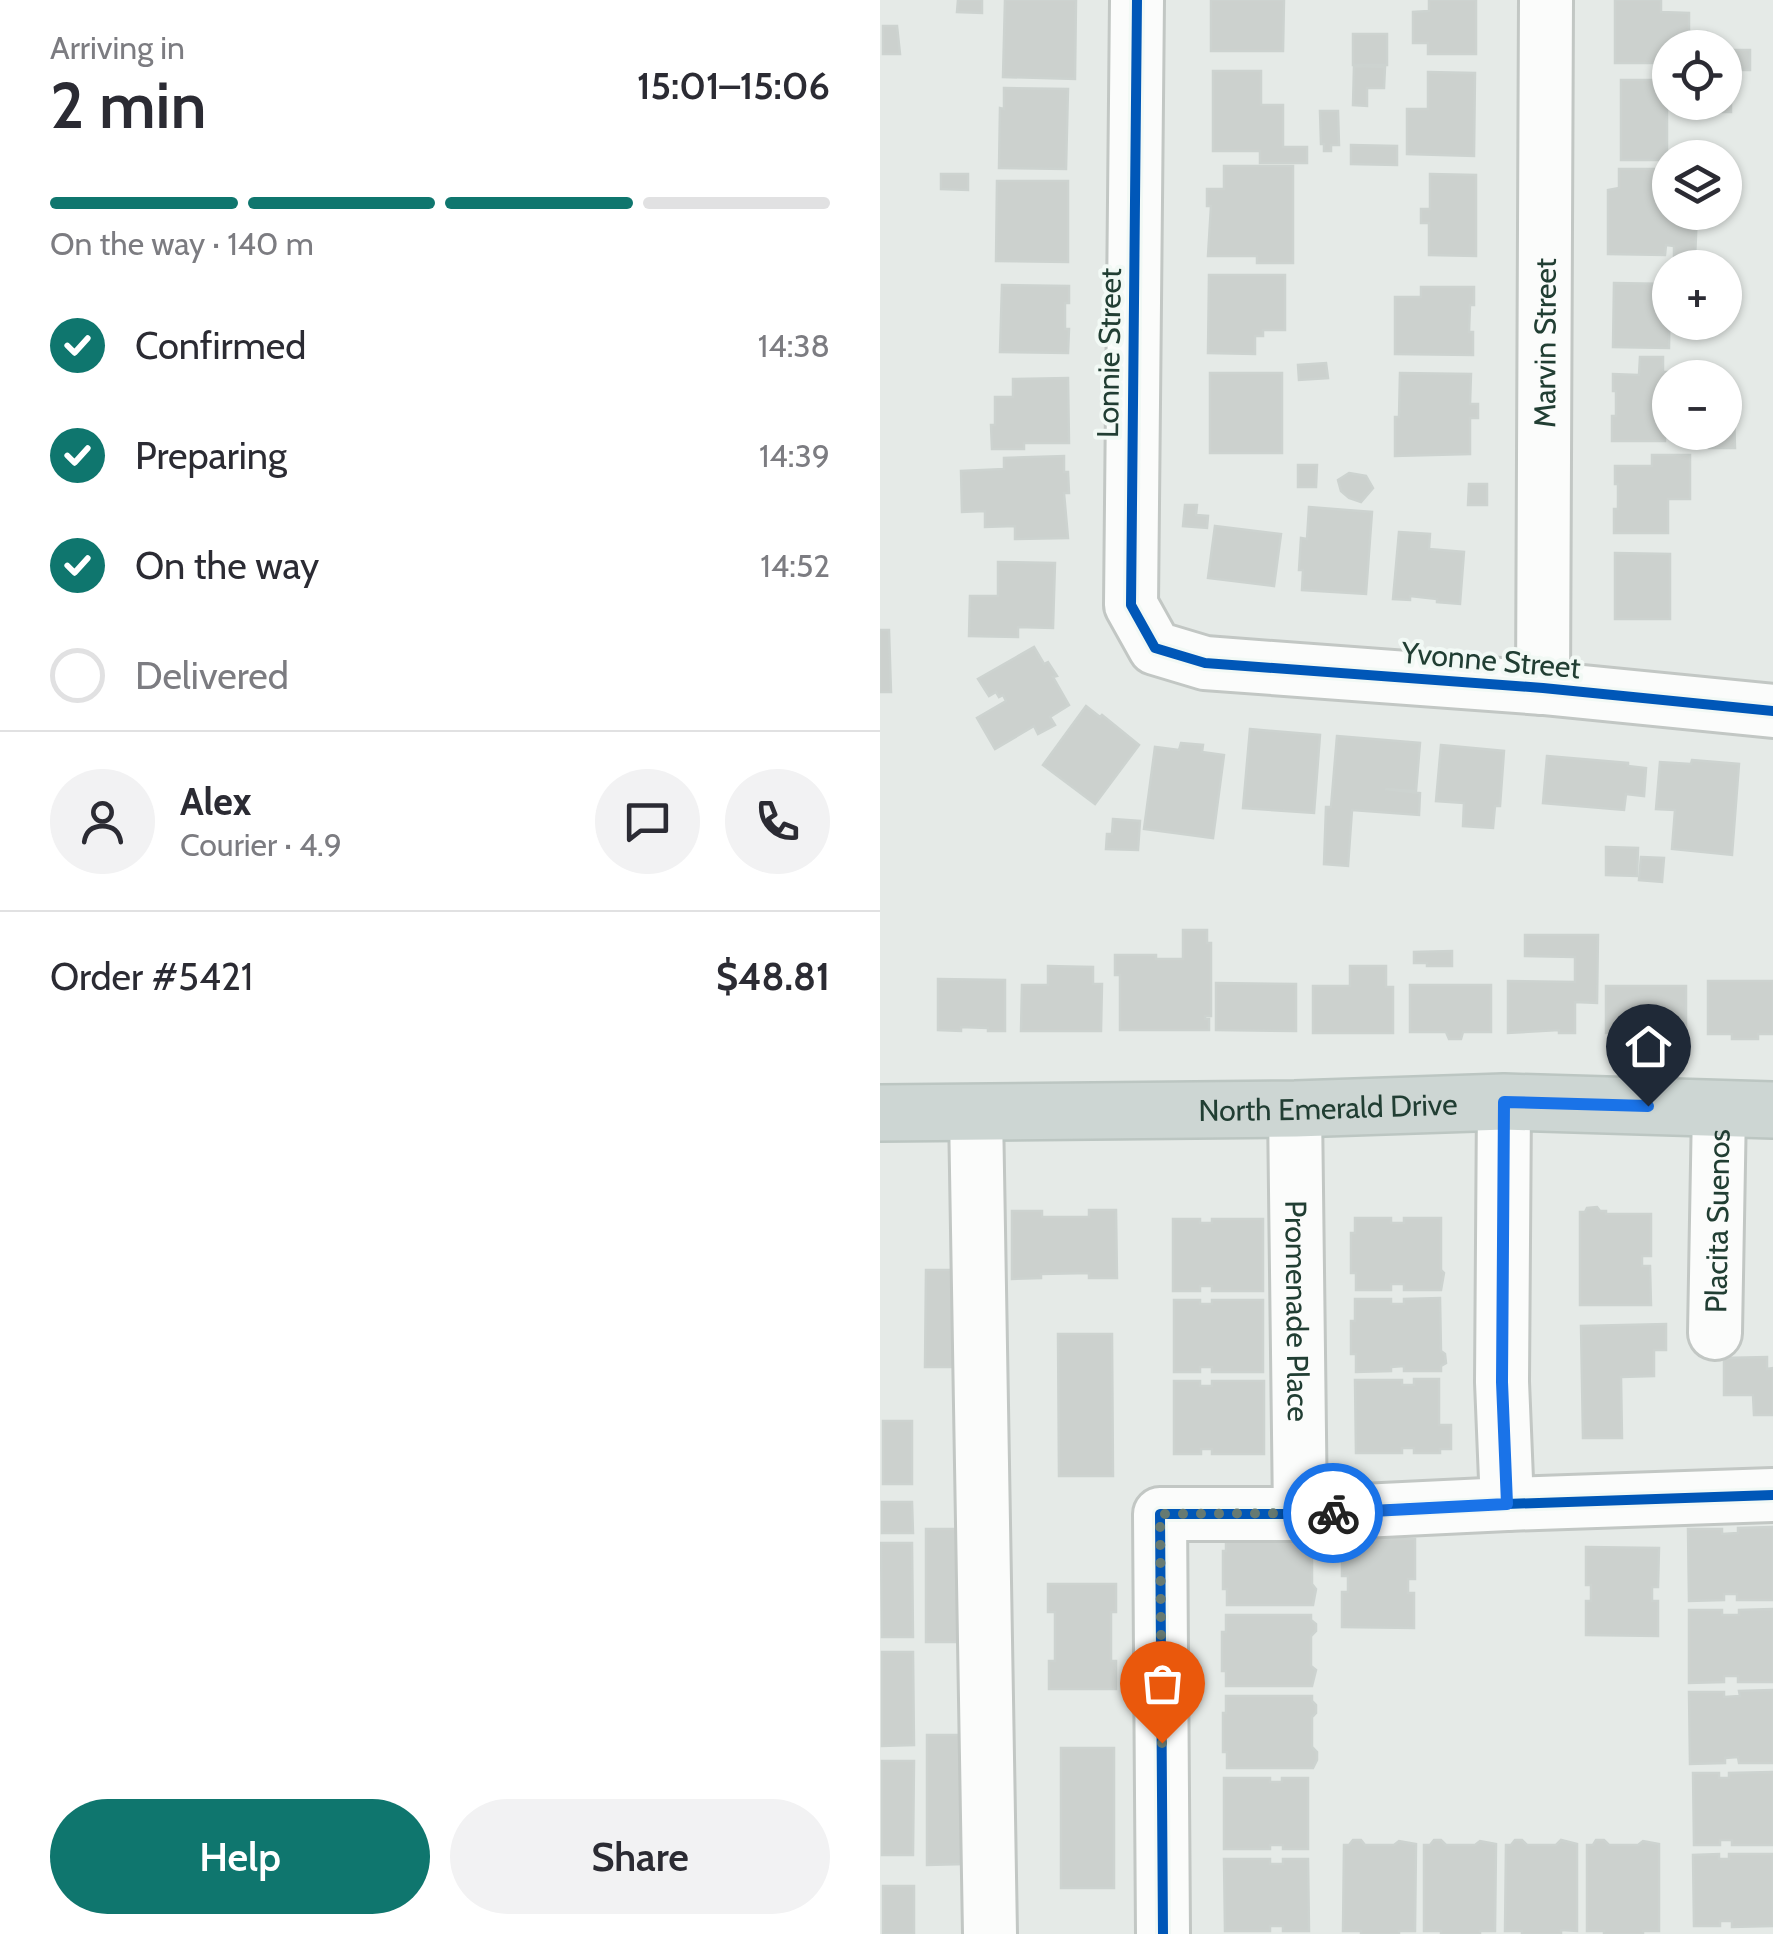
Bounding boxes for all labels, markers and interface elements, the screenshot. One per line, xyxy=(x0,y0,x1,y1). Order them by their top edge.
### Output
text: Arriving in xyxy=(50,28,185,67)
map controls xyxy=(1652,30,1742,450)
button: locate xyxy=(1652,30,1742,120)
text: 15:01–15:06 xyxy=(637,62,830,109)
text: 2 min xyxy=(50,65,207,144)
button: layers xyxy=(1652,140,1742,230)
text: On the way · 140 m xyxy=(50,224,314,263)
button: + xyxy=(1652,250,1742,340)
street label: Marvin Street xyxy=(1526,258,1563,428)
street label: Lonnie Street xyxy=(1089,268,1129,438)
icon: check xyxy=(50,318,105,373)
text: Confirmed xyxy=(135,322,306,369)
text: 14:38 xyxy=(758,326,830,365)
button: − xyxy=(1652,360,1742,450)
icon: check xyxy=(50,428,105,483)
text: Preparing xyxy=(135,432,287,479)
text: 14:39 xyxy=(759,436,830,475)
icon: check xyxy=(50,538,105,593)
text: On the way xyxy=(135,542,319,589)
text: 14:52 xyxy=(760,546,830,585)
street label: Yvonne Street xyxy=(1399,634,1582,686)
text: Delivered xyxy=(135,652,289,699)
button: person xyxy=(50,769,155,874)
button: chat xyxy=(595,769,700,874)
button: phone xyxy=(725,769,830,874)
text: Alex xyxy=(180,778,251,825)
text: Courier · 4.9 xyxy=(180,825,342,864)
text: Order #5421 xyxy=(50,953,253,1000)
text: $48.81 xyxy=(716,953,830,1000)
pin xyxy=(1606,1004,1691,1107)
icon: home xyxy=(1621,1019,1676,1074)
street label: North Emerald Drive xyxy=(1198,1085,1458,1128)
street label: Placita Suenos xyxy=(1697,1129,1737,1313)
street label: Promenade Place xyxy=(1278,1200,1317,1422)
courier xyxy=(1283,1463,1383,1563)
icon: bike xyxy=(1306,1486,1361,1541)
pin xyxy=(1120,1641,1205,1744)
icon: bag xyxy=(1135,1656,1190,1711)
button: Help xyxy=(50,1799,430,1914)
button: Share xyxy=(450,1799,830,1914)

